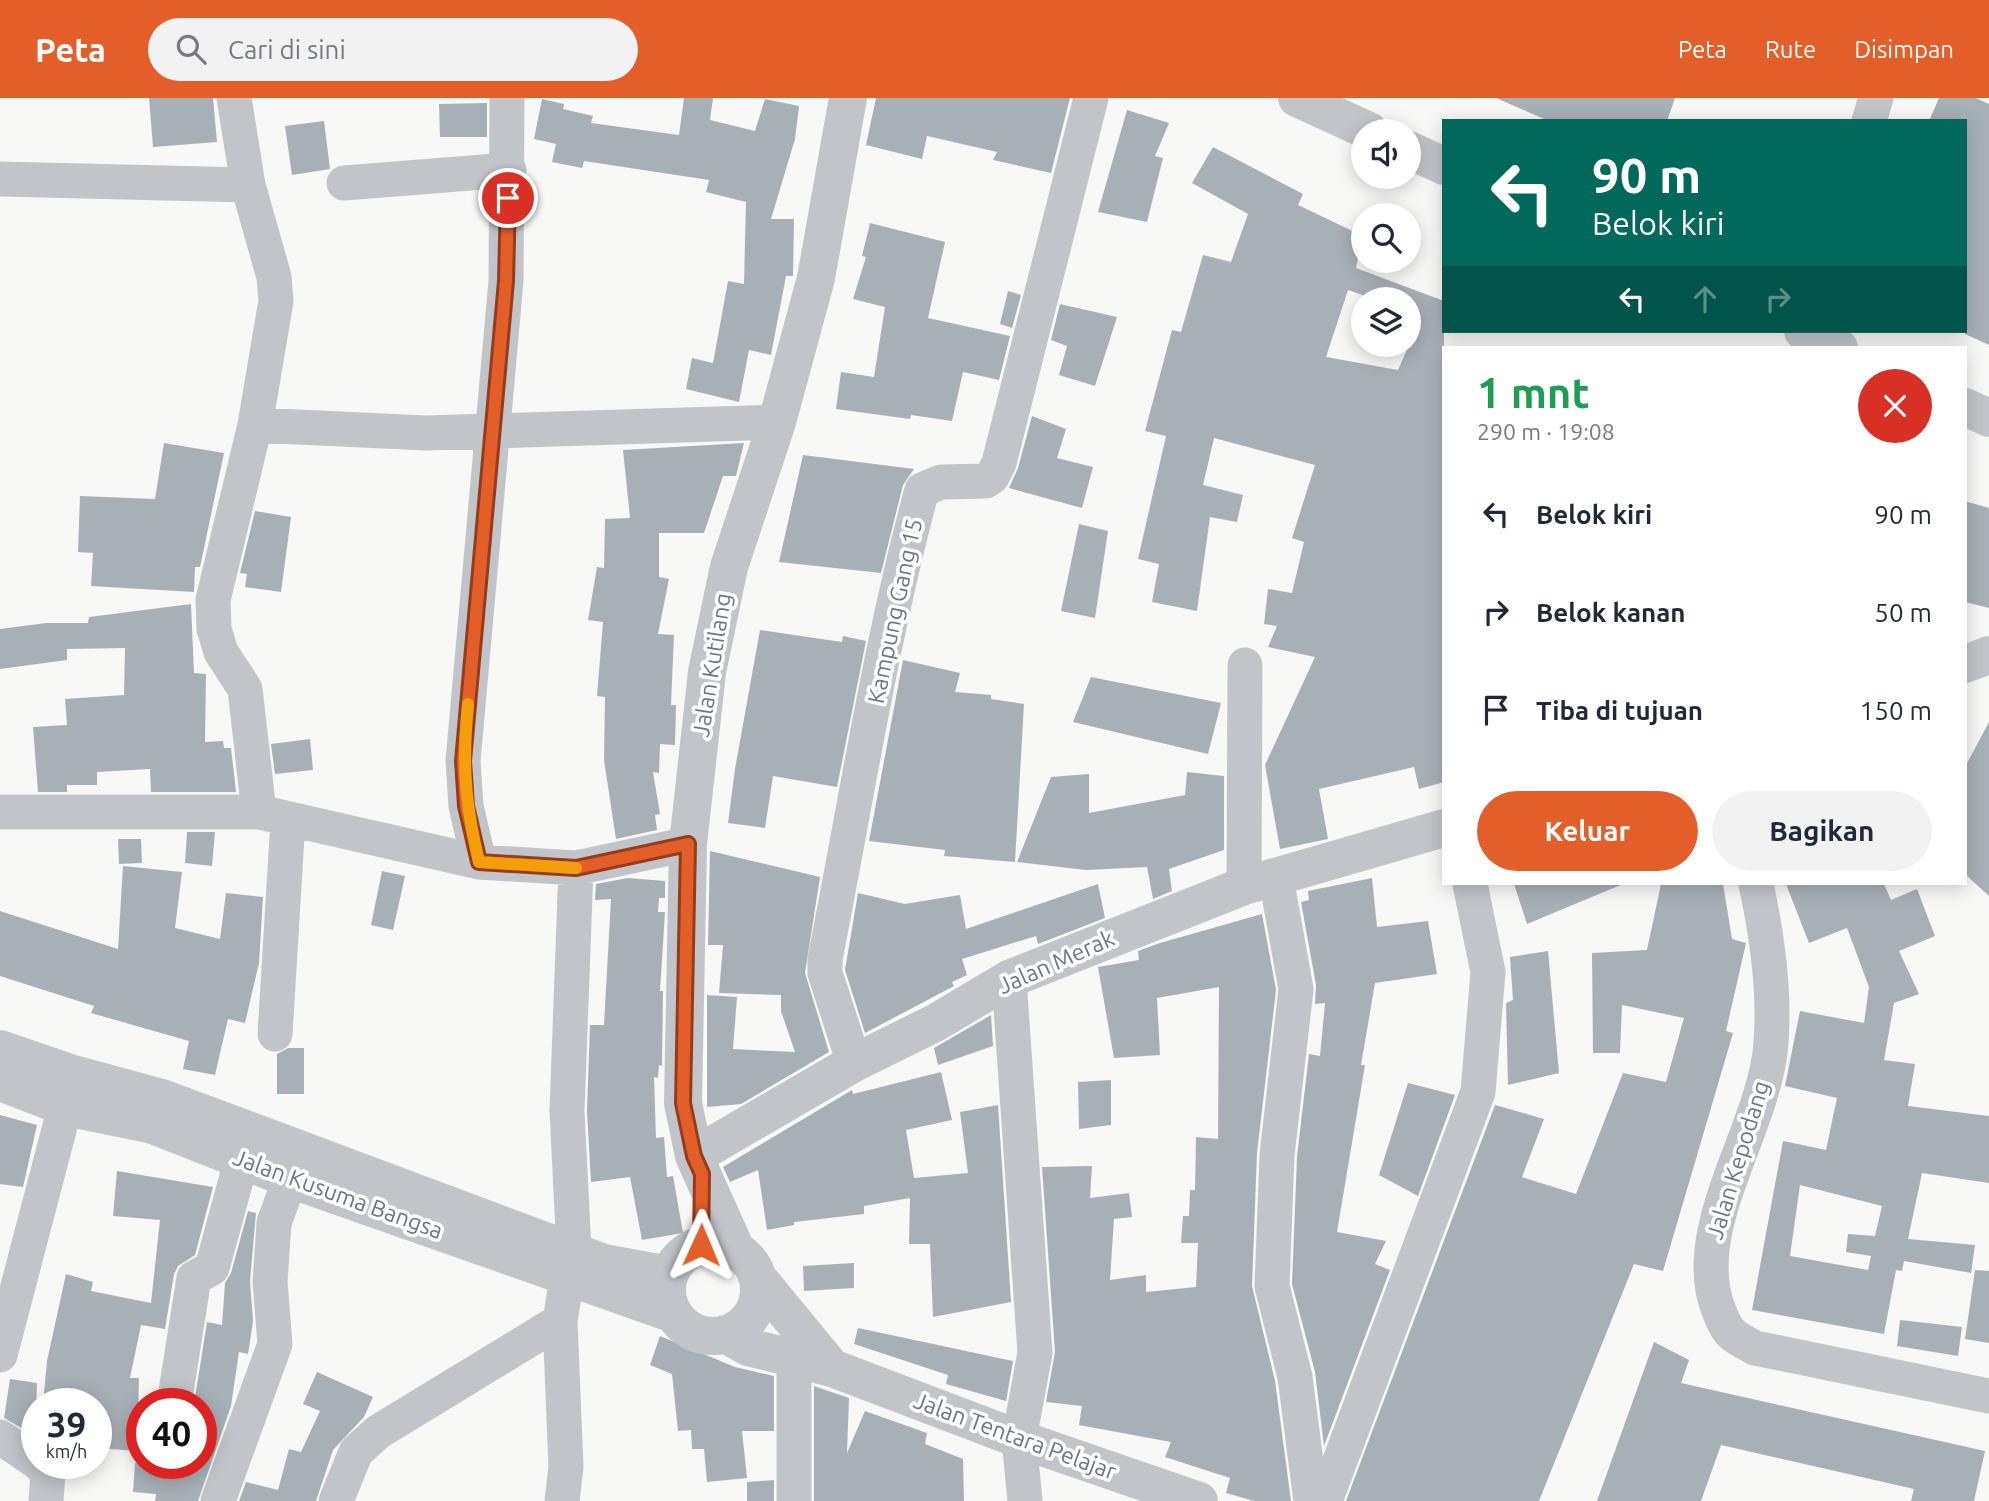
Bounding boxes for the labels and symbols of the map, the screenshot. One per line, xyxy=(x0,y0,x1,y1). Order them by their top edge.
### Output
pin xyxy=(478,168,538,228)
street label: Kampung Gang 15 xyxy=(863,516,926,706)
street label: Jalan Kutilang xyxy=(688,591,735,739)
street label: Jalan Merak xyxy=(994,925,1118,998)
street label: Jalan Kepodang xyxy=(1702,1078,1774,1242)
street label: Jalan Kusuma Bangsa xyxy=(230,1144,446,1243)
position arrow xyxy=(664,1208,738,1282)
street label: Jalan Tentara Pelajar xyxy=(911,1387,1120,1484)
speed limit sign: 40 xyxy=(126,1388,217,1479)

